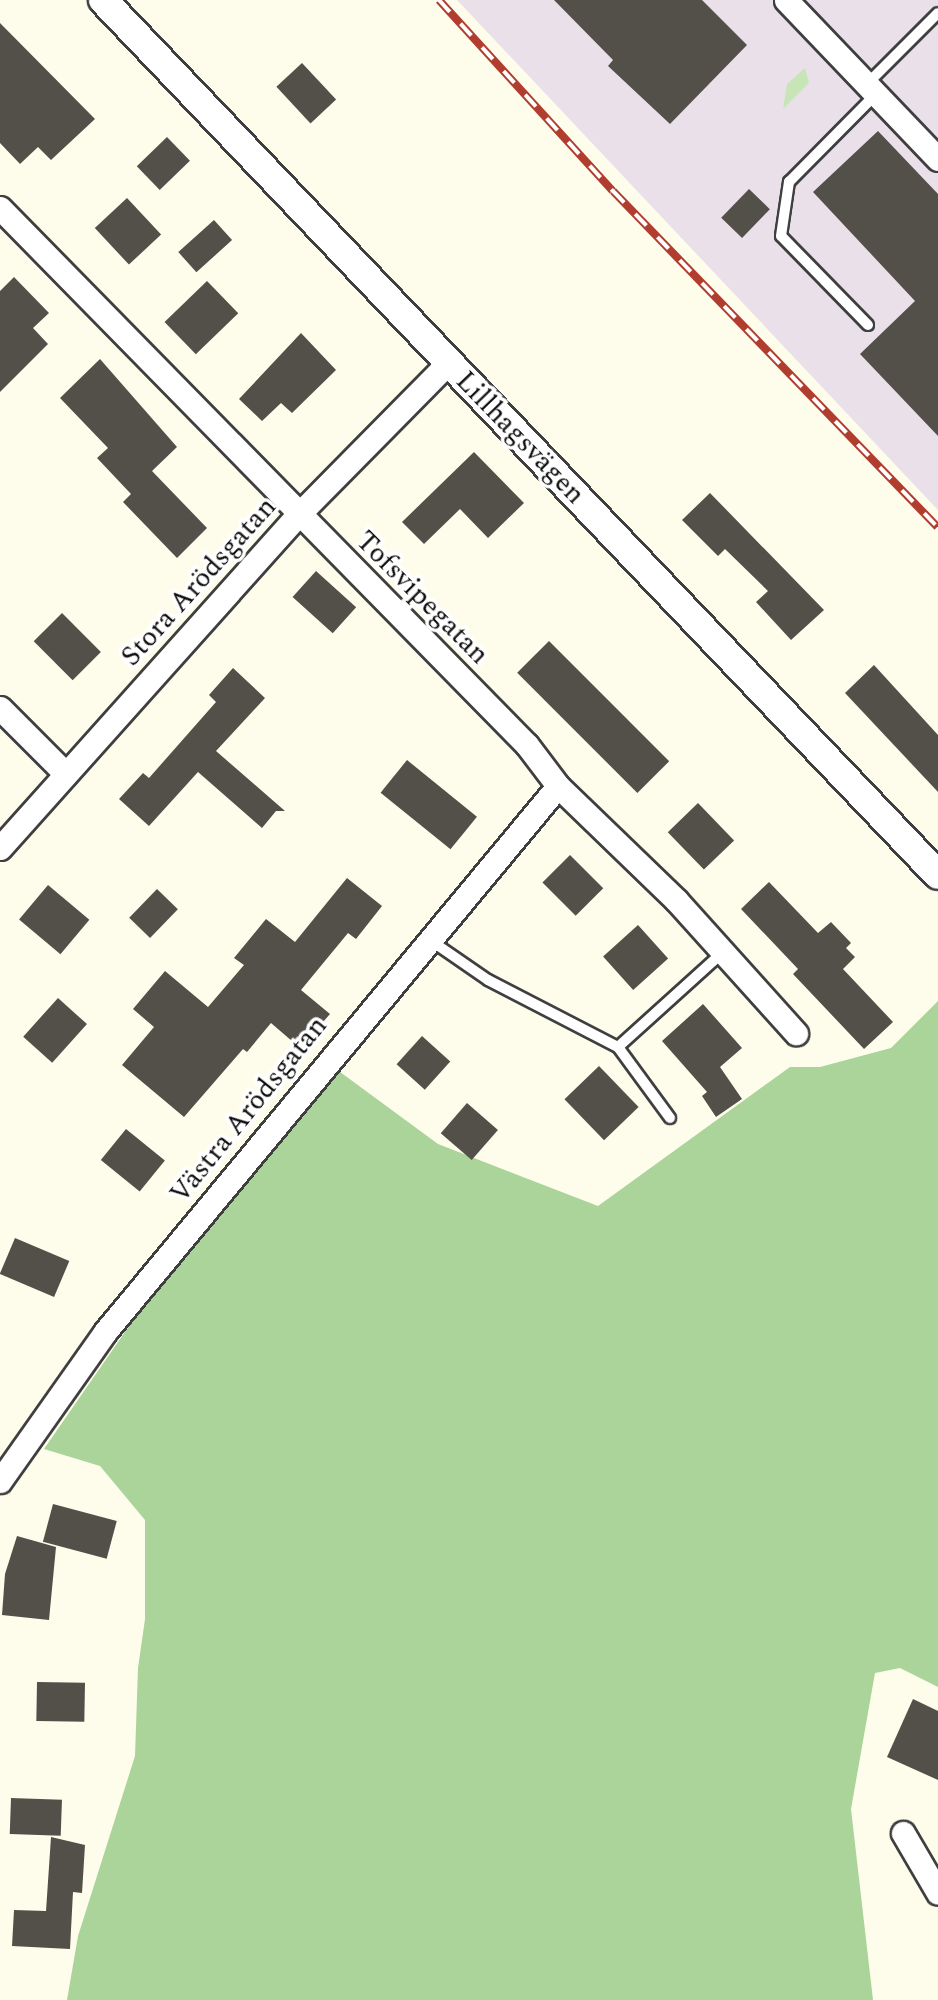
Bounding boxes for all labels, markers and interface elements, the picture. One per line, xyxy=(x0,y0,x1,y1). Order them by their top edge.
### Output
street label: Lillhagsvägen xyxy=(448,365,592,511)
street label: Stora Arödsgatan xyxy=(114,491,284,673)
street label: Tofsvipegatan xyxy=(348,524,496,672)
street label: Västra Arödsgatan xyxy=(163,1010,335,1210)

